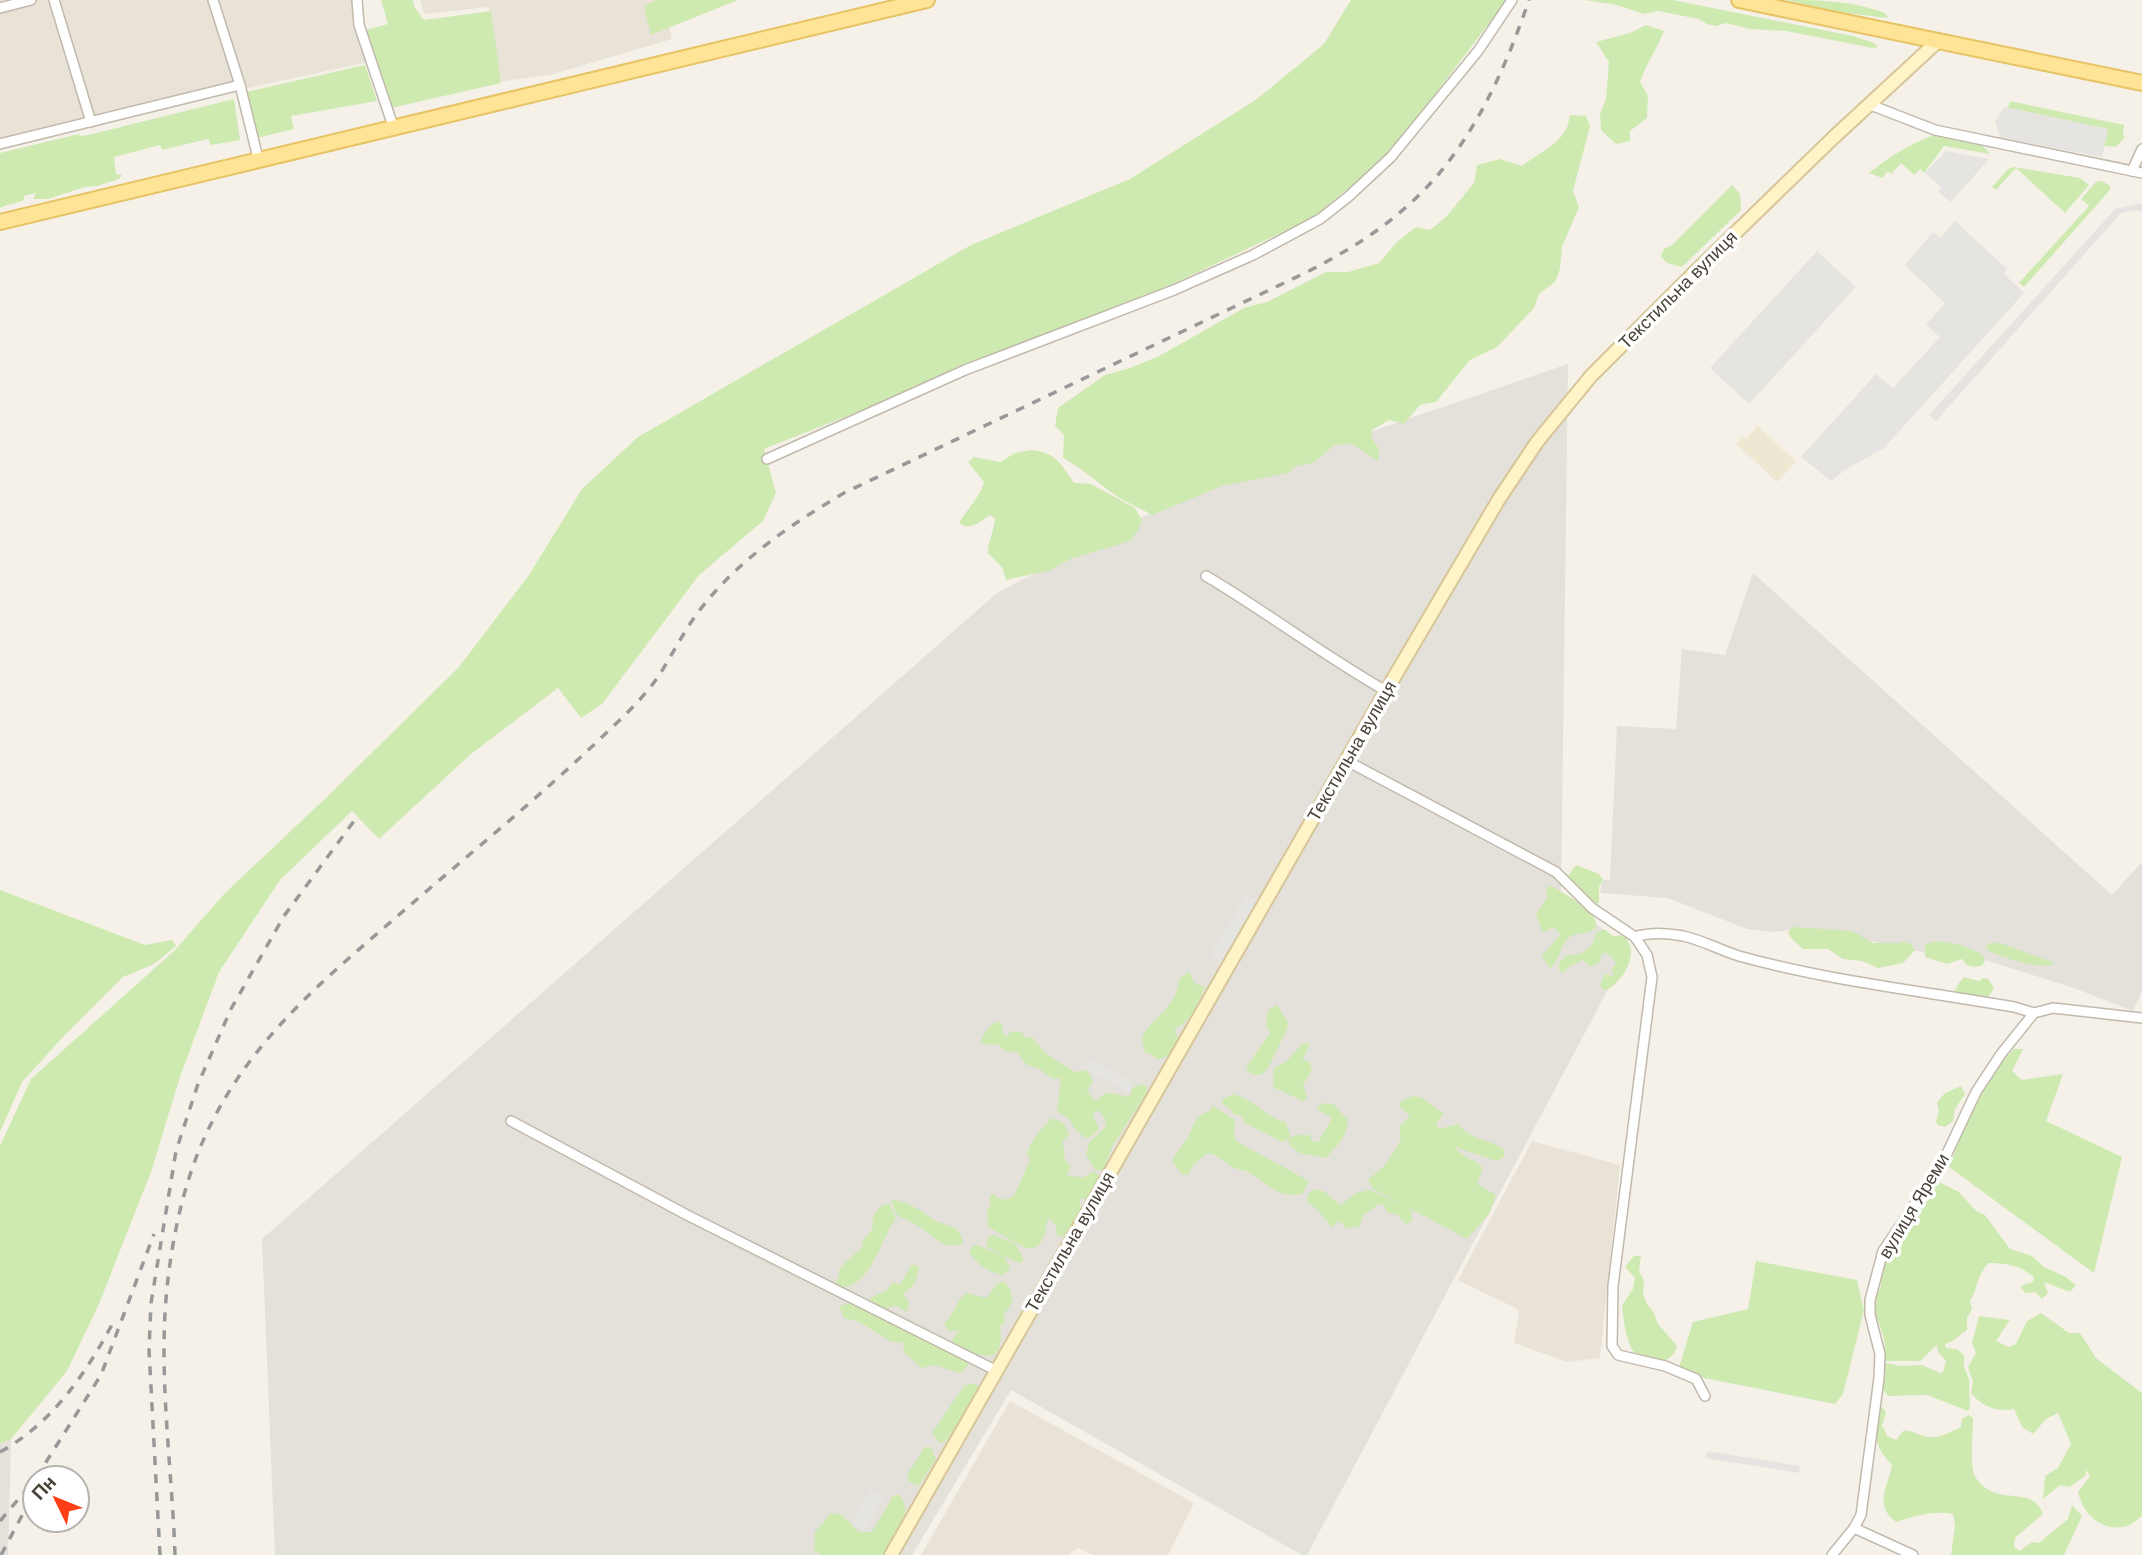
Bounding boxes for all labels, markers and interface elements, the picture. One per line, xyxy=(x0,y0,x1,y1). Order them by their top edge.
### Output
street label: Текстильна вулиця xyxy=(1615,227,1741,353)
street label: Текстильна вулиця xyxy=(1304,677,1400,825)
street label: вулиця Яреми xyxy=(1875,1150,1953,1262)
street label: Текстильна вулиця xyxy=(1022,1168,1118,1316)
north arrow xyxy=(21,1464,91,1534)
text: Пн xyxy=(28,1471,60,1504)

